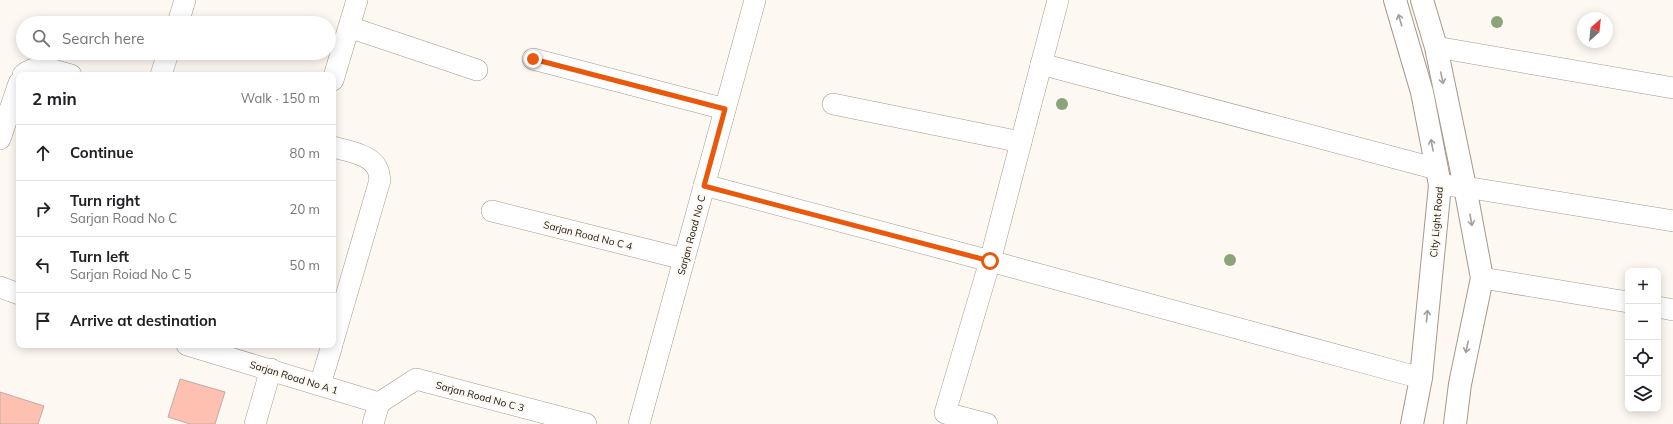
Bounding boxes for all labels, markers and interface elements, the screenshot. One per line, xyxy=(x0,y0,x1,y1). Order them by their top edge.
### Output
north arrow xyxy=(1577,12,1613,48)
one-way arrow xyxy=(1396,13,1404,26)
search box xyxy=(16,16,336,60)
icon: search xyxy=(30,27,52,49)
text: Search here xyxy=(62,29,144,48)
route end xyxy=(524,50,542,68)
one-way arrow xyxy=(1439,72,1447,85)
text: 2 min xyxy=(32,88,77,109)
text: Walk · 150 m xyxy=(241,90,320,106)
one-way arrow xyxy=(1428,139,1436,152)
icon: ahead xyxy=(32,142,54,164)
text: Continue xyxy=(70,143,133,162)
text: 80 m xyxy=(290,145,320,161)
street label: City Light Road xyxy=(1427,186,1446,258)
text: Turn right xyxy=(70,191,140,210)
street label: Sarjan Road No C xyxy=(675,193,708,277)
icon: right xyxy=(32,198,54,220)
text: 20 m xyxy=(290,201,320,217)
text: Sarjan Road No C xyxy=(70,210,177,226)
one-way arrow xyxy=(1467,213,1475,226)
street label: Sarjan Road No C 4 xyxy=(542,218,634,253)
text: Turn left xyxy=(70,247,129,266)
route start xyxy=(981,252,999,270)
icon: left xyxy=(32,254,54,276)
text: 50 m xyxy=(290,257,320,273)
text: Sarjan Roiad No C 5 xyxy=(70,266,192,282)
map controls xyxy=(1625,268,1661,412)
button: + xyxy=(1625,268,1661,304)
button: − xyxy=(1625,304,1661,340)
icon: arrive xyxy=(32,310,54,332)
one-way arrow xyxy=(1423,310,1431,323)
text: Arrive at destination xyxy=(70,311,217,330)
one-way arrow xyxy=(1463,340,1471,353)
button: locate xyxy=(1625,340,1661,376)
street label: Sarjan Road No A 1 xyxy=(248,358,340,397)
button: layers xyxy=(1625,376,1661,412)
street label: Sarjan Road No C 3 xyxy=(434,378,526,415)

